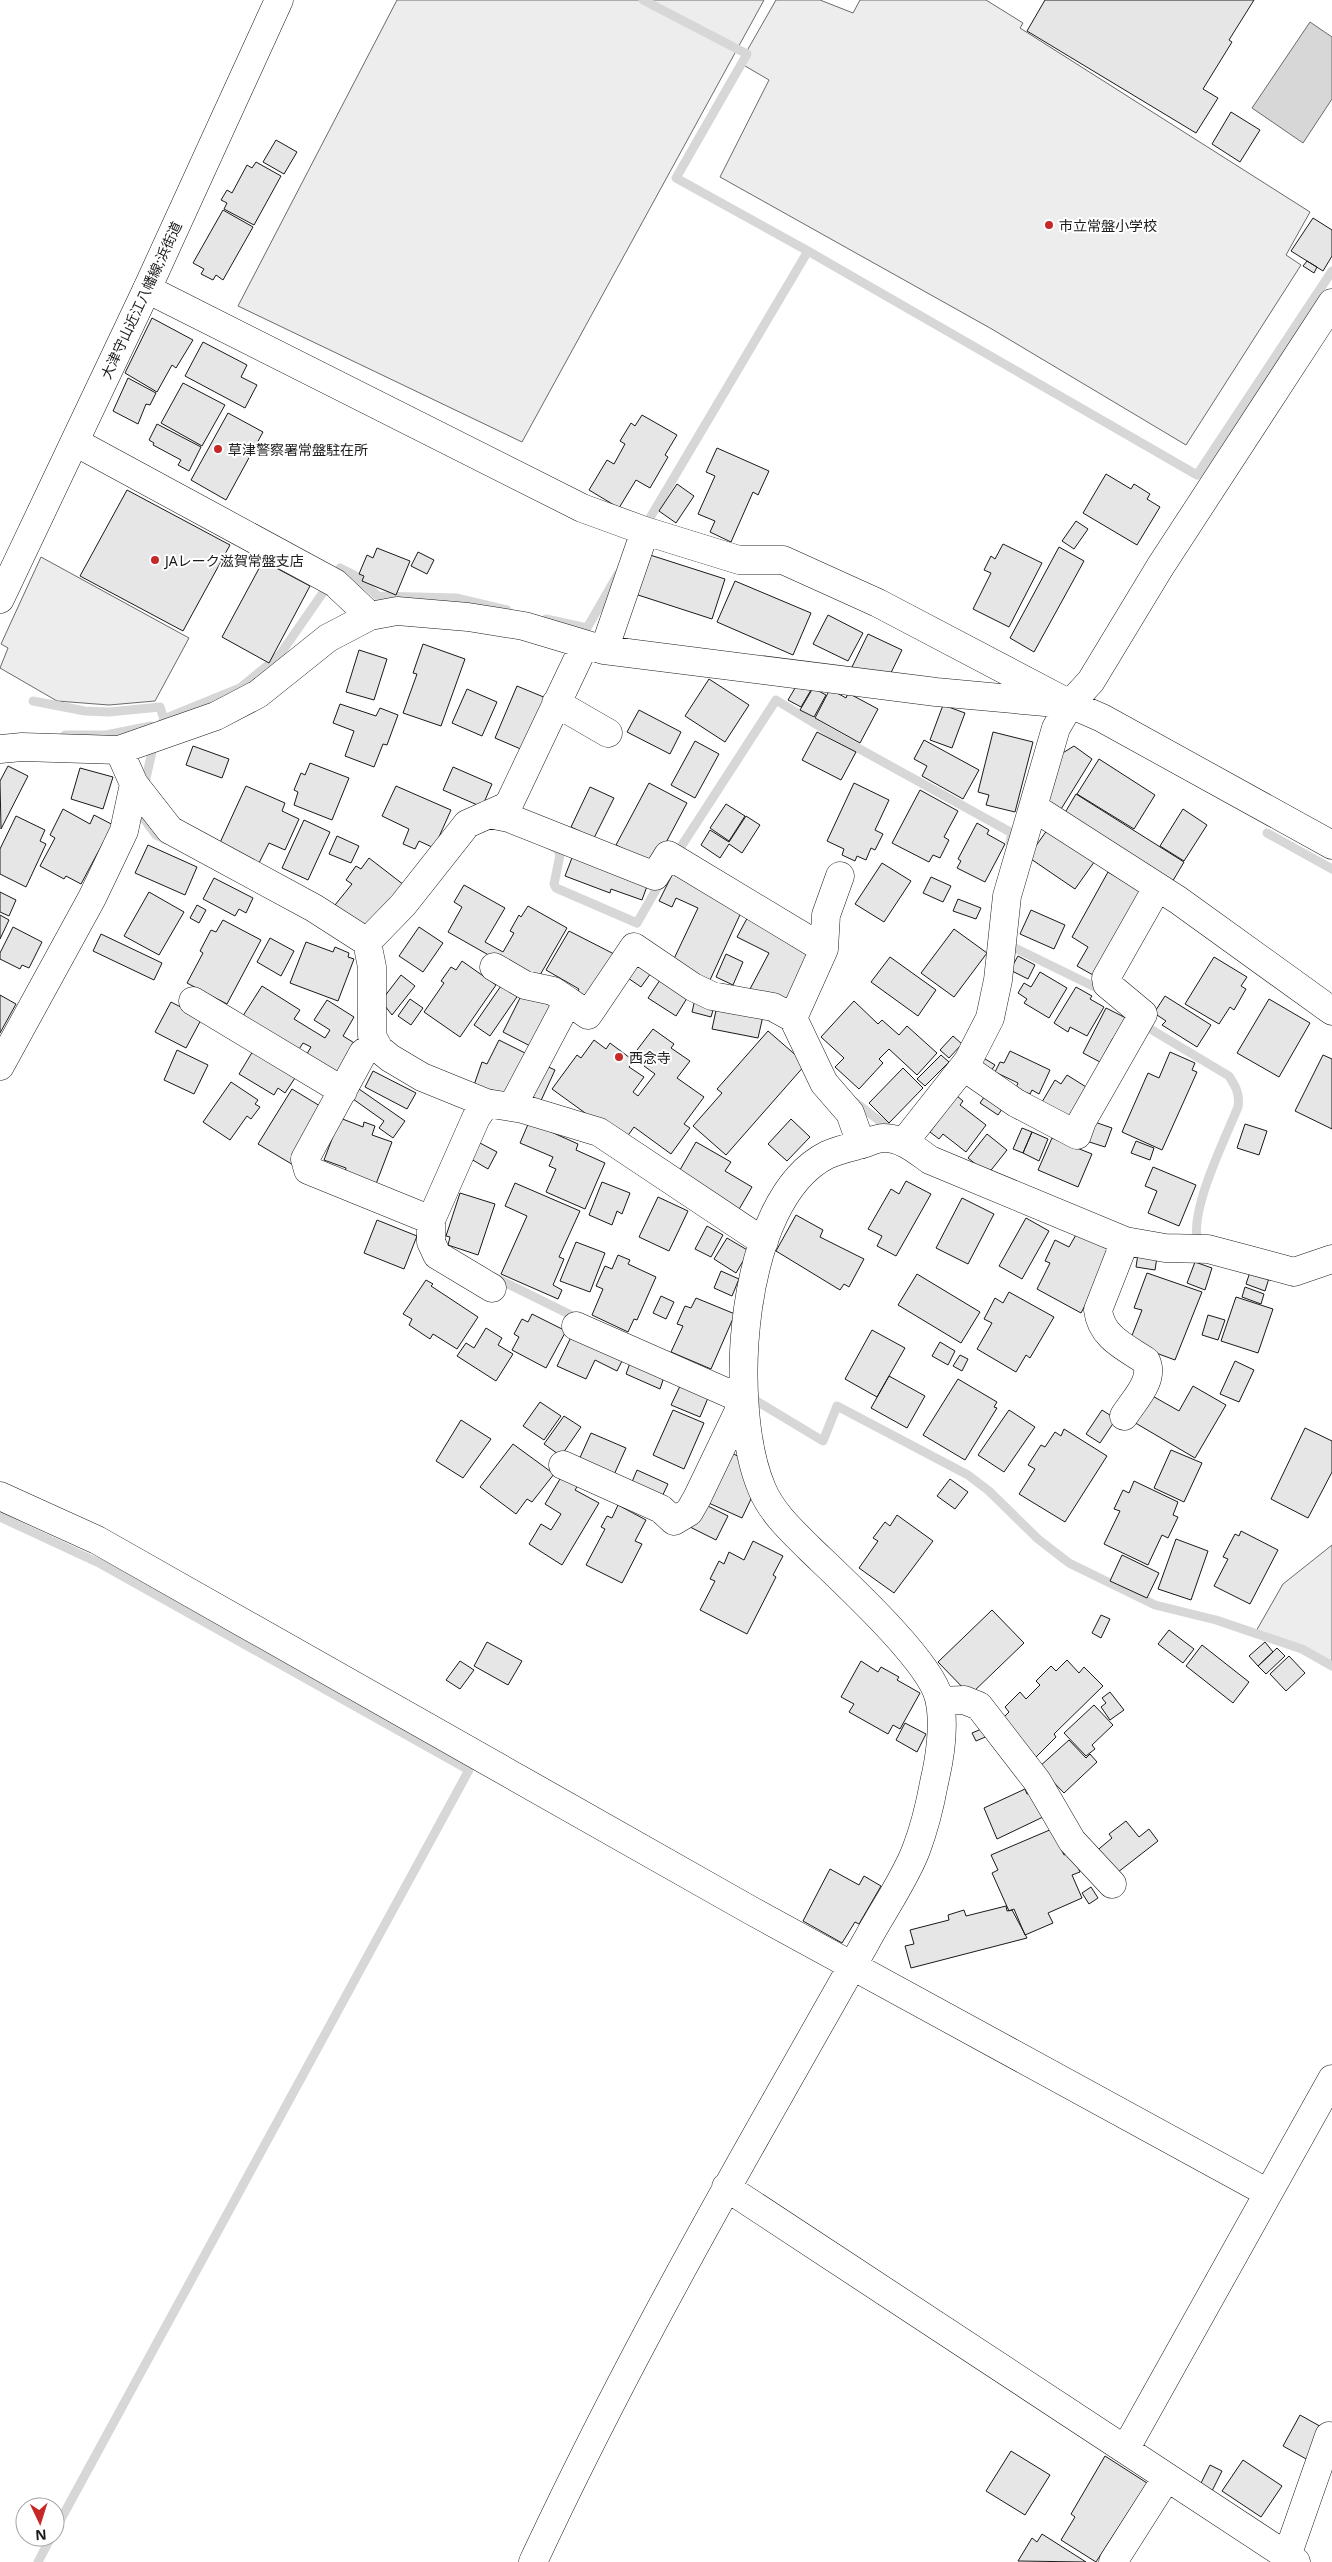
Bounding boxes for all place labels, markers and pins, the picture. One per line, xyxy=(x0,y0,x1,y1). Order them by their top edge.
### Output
place label: 市立常盤小学校 xyxy=(1059,216,1157,235)
marker: 市立常盤小学校 xyxy=(1043,219,1055,231)
place label: 草津警察署常盤駐在所 xyxy=(228,440,368,459)
marker: 草津警察署常盤駐在所 xyxy=(212,443,224,455)
place label: JAレーク滋賀常盤支店 xyxy=(163,551,304,570)
marker: JAレーク滋賀常盤支店 xyxy=(149,554,161,566)
place label: 西念寺 xyxy=(629,1048,671,1067)
marker: 西念寺 xyxy=(613,1051,625,1063)

